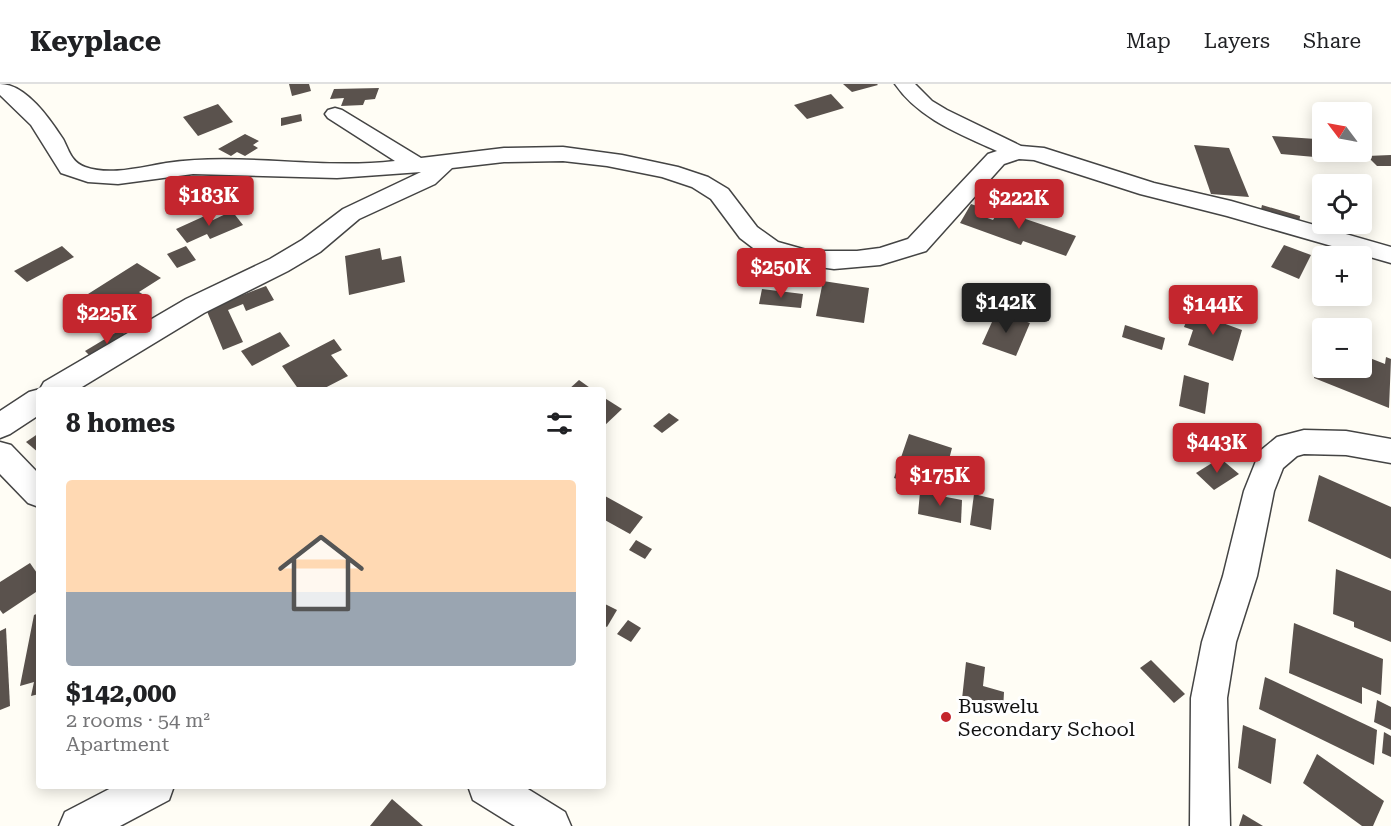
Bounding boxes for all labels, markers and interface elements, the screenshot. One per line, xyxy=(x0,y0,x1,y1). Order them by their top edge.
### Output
text: Keyplace xyxy=(30,25,161,58)
text: Map xyxy=(1126,29,1171,53)
text: Layers xyxy=(1204,29,1270,53)
text: Share xyxy=(1303,29,1361,53)
north arrow xyxy=(1312,102,1372,162)
map controls xyxy=(1312,102,1372,378)
button: locate xyxy=(1312,174,1372,234)
pin: $183K xyxy=(167,176,251,227)
pin: $222K xyxy=(977,179,1061,230)
text: $183K xyxy=(179,183,239,207)
text: $222K xyxy=(989,186,1049,210)
button: + xyxy=(1312,246,1372,306)
pin: $250K xyxy=(739,248,823,299)
text: $250K xyxy=(751,255,811,279)
pin: $142K xyxy=(964,283,1048,334)
pin: $144K xyxy=(1171,285,1255,336)
text: $142K xyxy=(976,290,1036,314)
text: $144K xyxy=(1183,292,1243,316)
pin: $225K xyxy=(65,294,149,345)
text: $225K xyxy=(77,301,137,325)
button: − xyxy=(1312,318,1372,378)
icon: filters xyxy=(543,407,576,440)
text: 8 homes xyxy=(66,408,175,438)
pin: $443K xyxy=(1175,423,1259,474)
text: $443K xyxy=(1187,430,1247,454)
pin: $175K xyxy=(898,456,982,507)
text: $175K xyxy=(910,463,970,487)
icon: home xyxy=(267,519,375,627)
text: $142,000 xyxy=(66,678,176,708)
place label: Buswelu Secondary School xyxy=(958,694,1135,741)
text: 2 rooms · 54 m² xyxy=(66,708,210,732)
marker: Buswelu Secondary School xyxy=(939,710,953,724)
text: Apartment xyxy=(66,732,169,756)

